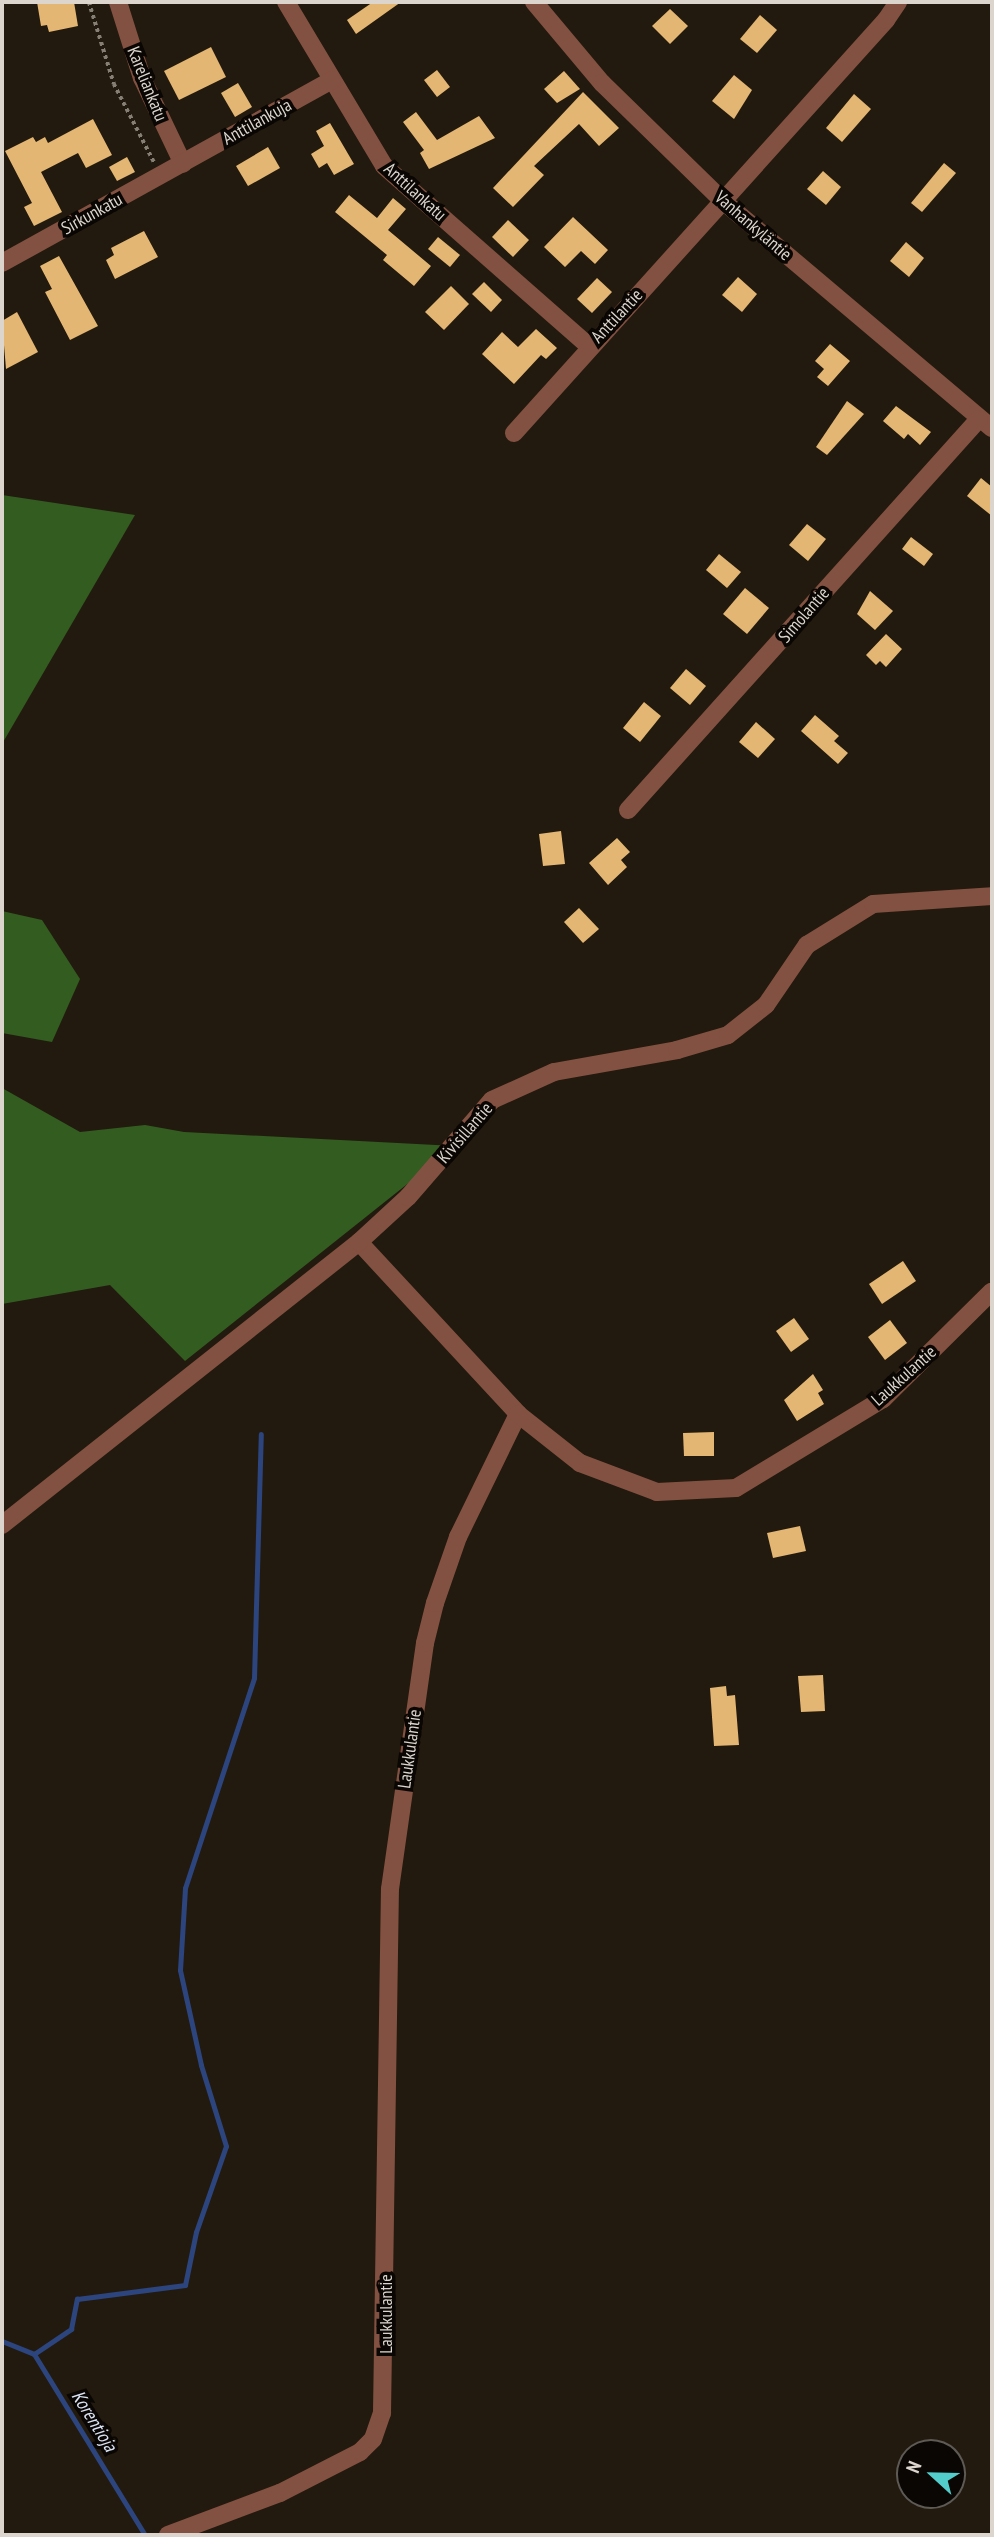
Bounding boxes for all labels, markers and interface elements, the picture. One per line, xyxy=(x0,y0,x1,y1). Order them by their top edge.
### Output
street label: Kareliankatu xyxy=(122,44,172,124)
street label: Anttilankuja xyxy=(219,94,295,150)
street label: Anttilankatu xyxy=(379,158,451,226)
street label: Vanhankyläntie xyxy=(710,187,796,265)
street label: Sirkunkatu xyxy=(58,189,126,239)
street label: Anttilantie xyxy=(587,285,647,347)
street label: Simolantie xyxy=(774,583,834,647)
street label: Kivisillantie xyxy=(433,1098,497,1168)
street label: Laukkulantie xyxy=(867,1341,941,1411)
street label: Laukkulantie xyxy=(394,1708,426,1790)
street label: Laukkulantie xyxy=(375,2274,397,2354)
water label: Korentioja xyxy=(66,2386,122,2456)
north arrow xyxy=(896,2439,966,2509)
text: N xyxy=(900,2458,926,2476)

